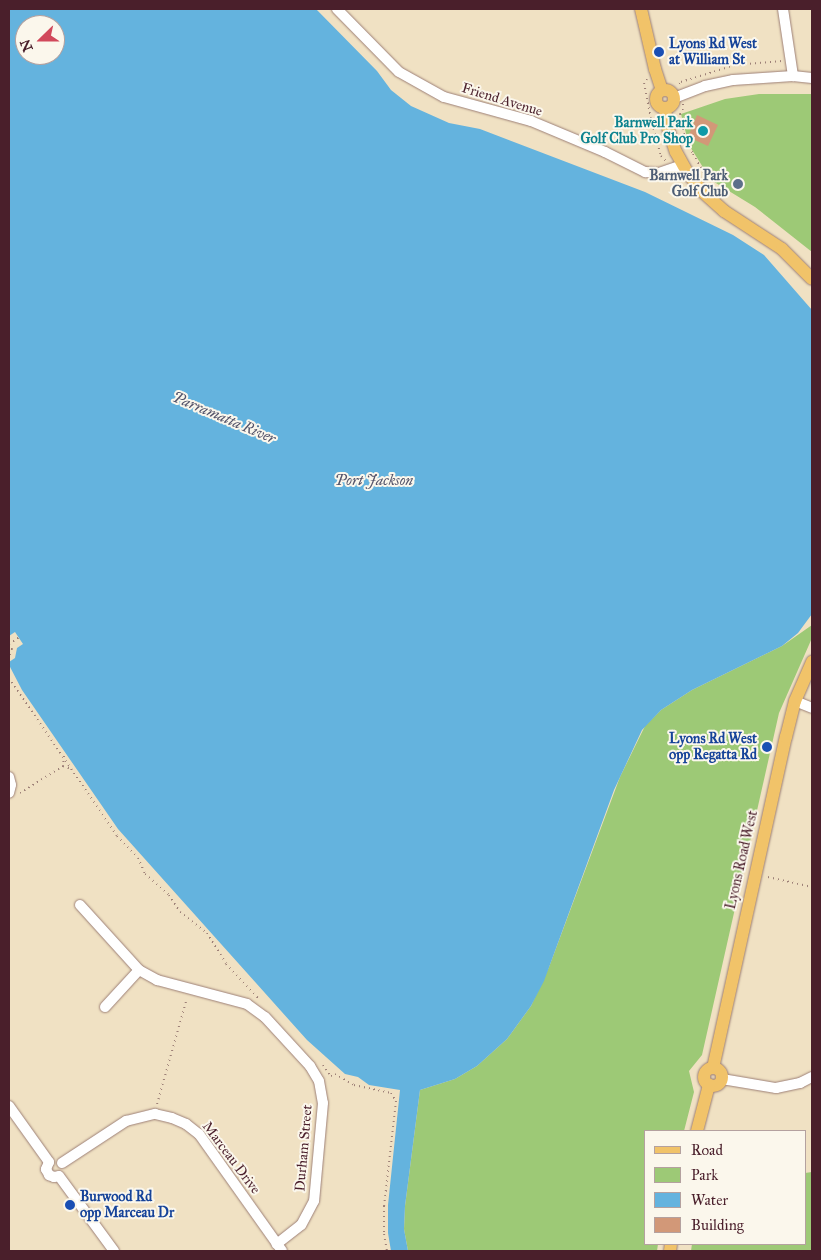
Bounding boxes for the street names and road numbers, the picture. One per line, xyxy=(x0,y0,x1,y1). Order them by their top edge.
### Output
street label: Friend Avenue xyxy=(460,80,544,120)
street label: Lyons Road West xyxy=(722,809,762,911)
street label: Durham Street xyxy=(292,1104,316,1192)
street label: Marceau Drive xyxy=(198,1119,264,1197)

